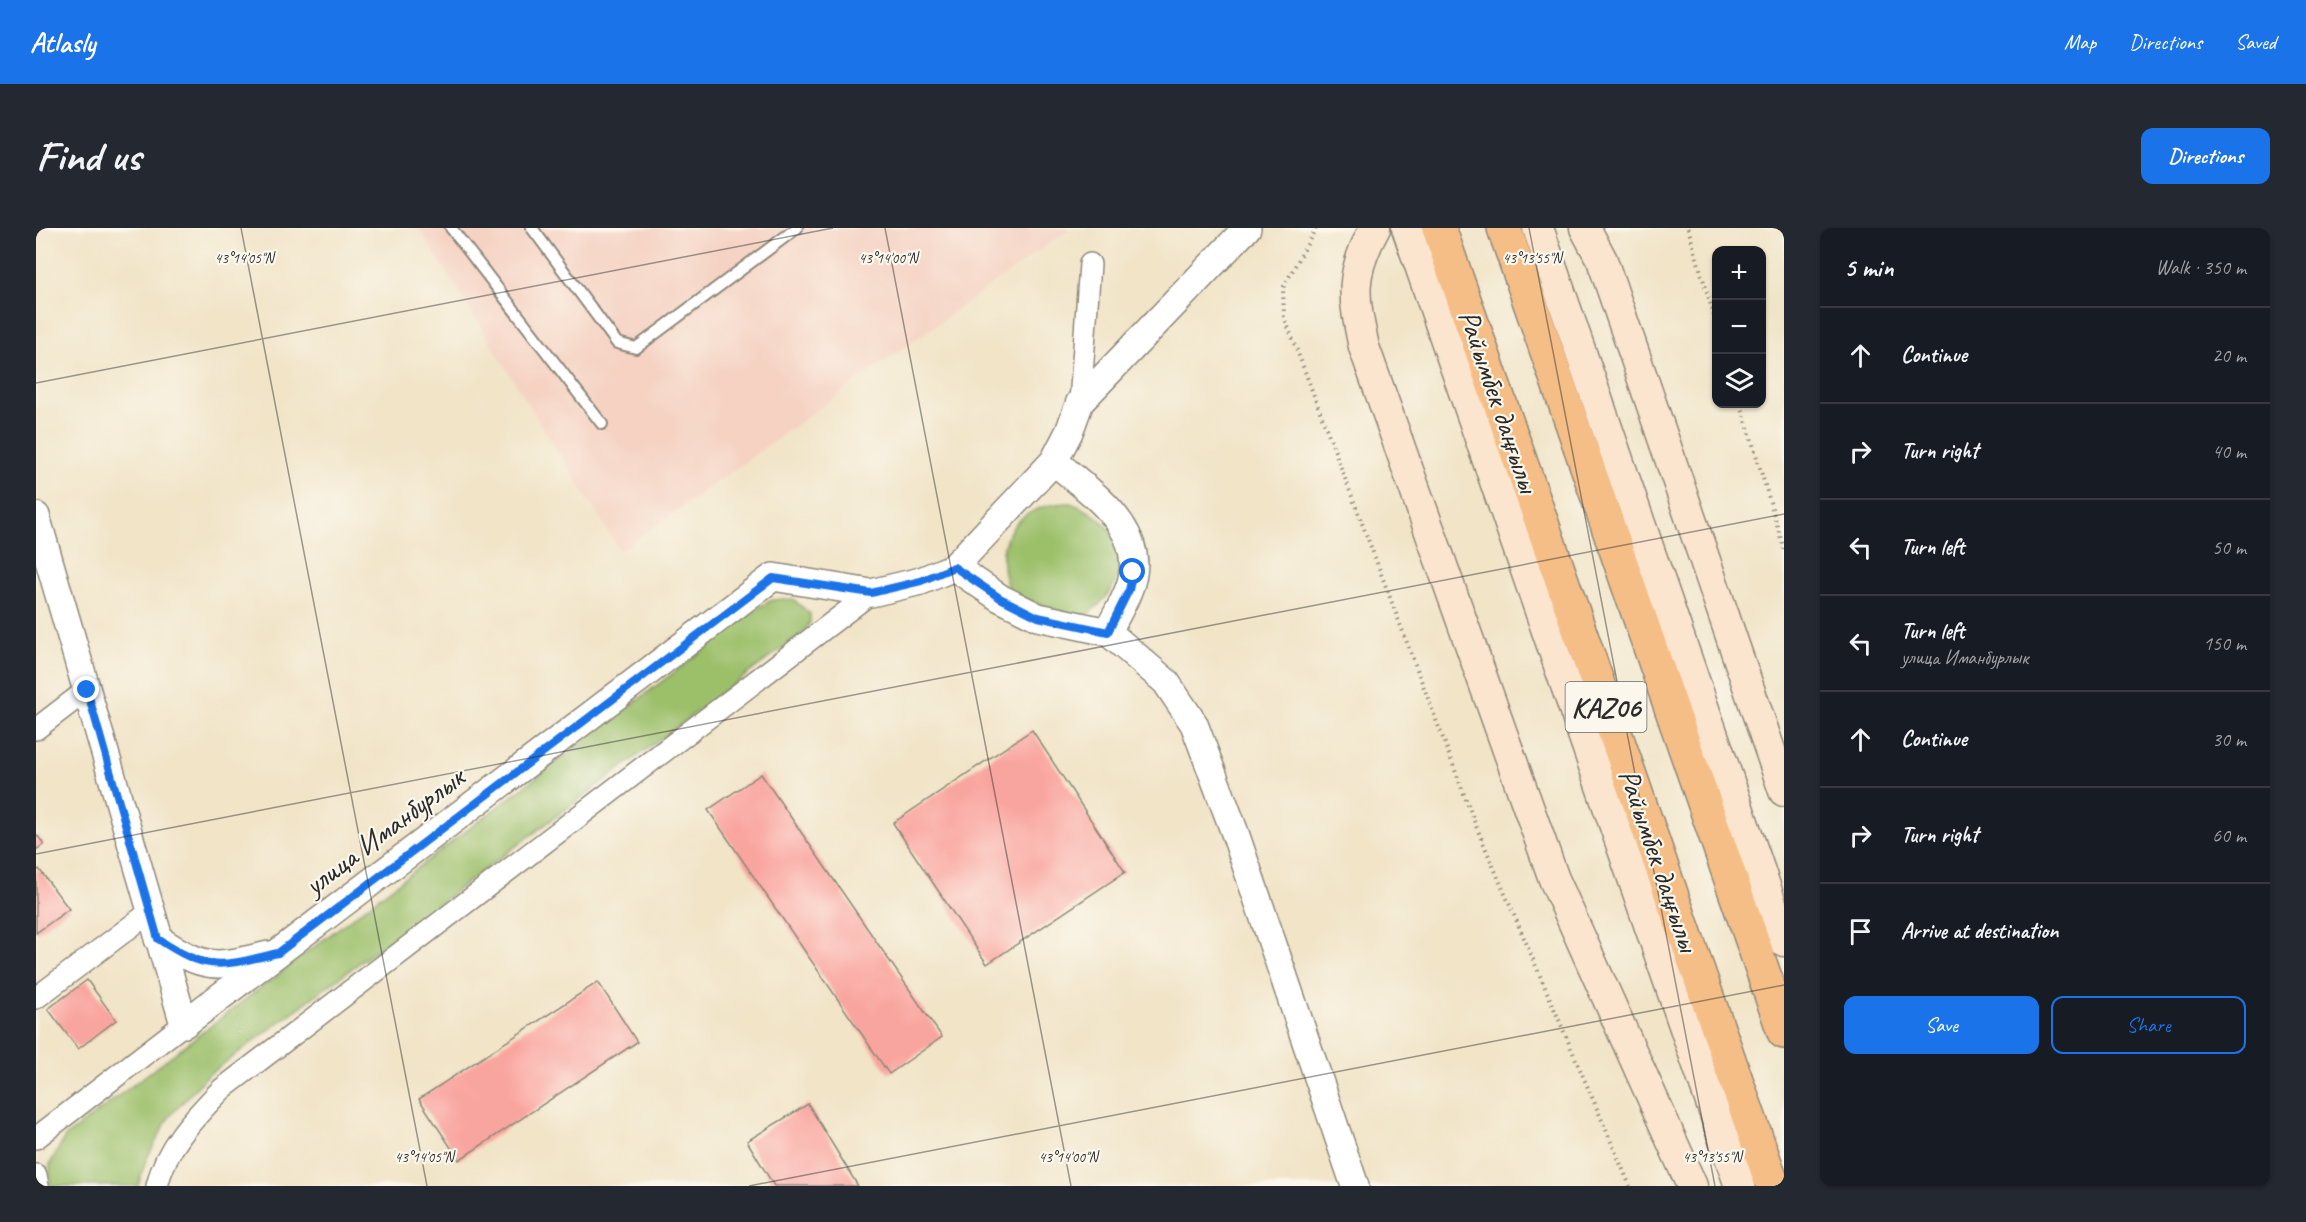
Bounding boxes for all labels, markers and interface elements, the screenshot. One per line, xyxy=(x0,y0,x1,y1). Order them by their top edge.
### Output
text: Atlasly xyxy=(30,25,95,60)
text: Map xyxy=(2064,29,2096,55)
text: Directions xyxy=(2129,29,2202,55)
text: Saved xyxy=(2235,29,2276,55)
button: Directions xyxy=(2141,128,2270,184)
text: Find us xyxy=(36,130,141,183)
map controls xyxy=(1712,246,1766,408)
button: + xyxy=(1712,246,1766,300)
text: 43°14'05"N xyxy=(214,249,277,268)
text: 43°14'00"N xyxy=(858,249,921,268)
text: 43°13'55"N xyxy=(1502,249,1565,268)
text: 5 min xyxy=(1844,251,1893,284)
text: Walk · 350 m xyxy=(2156,255,2246,280)
button: − xyxy=(1712,300,1766,354)
street label: Райымбек даңғылы xyxy=(1450,305,1549,499)
icon: ahead xyxy=(1844,339,1877,372)
text: Continue xyxy=(1901,341,1967,369)
text: 20 m xyxy=(2212,343,2246,368)
button: layers xyxy=(1712,354,1766,408)
icon: right xyxy=(1844,435,1877,468)
text: Turn right xyxy=(1901,437,1978,465)
text: 40 m xyxy=(2212,439,2246,464)
icon: left xyxy=(1844,531,1877,564)
text: Turn left xyxy=(1901,533,1965,561)
text: 50 m xyxy=(2212,535,2246,560)
route start xyxy=(1119,558,1145,584)
text: Turn left xyxy=(1901,617,1965,645)
icon: left xyxy=(1844,627,1877,660)
text: 150 m xyxy=(2203,631,2246,656)
text: улица Иманбурлык xyxy=(1901,645,2028,670)
route end xyxy=(73,676,99,702)
road number: KАZ06 xyxy=(1566,682,1646,732)
icon: ahead xyxy=(1844,723,1877,756)
text: Continue xyxy=(1901,725,1967,753)
text: 30 m xyxy=(2212,727,2246,752)
street label: улица Иманбурлык xyxy=(295,757,474,905)
street label: Райымбек даңғылы xyxy=(1610,764,1709,958)
icon: right xyxy=(1844,819,1877,852)
text: Turn right xyxy=(1901,821,1978,849)
text: 60 m xyxy=(2212,823,2246,848)
icon: arrive xyxy=(1844,915,1877,948)
text: Arrive at destination xyxy=(1901,917,2058,945)
button: Save xyxy=(1844,996,2039,1054)
button: Share xyxy=(2051,996,2246,1054)
text: 43°14'05"N xyxy=(394,1148,457,1167)
text: 43°14'00"N xyxy=(1038,1148,1101,1167)
text: 43°13'55"N xyxy=(1682,1148,1745,1167)

